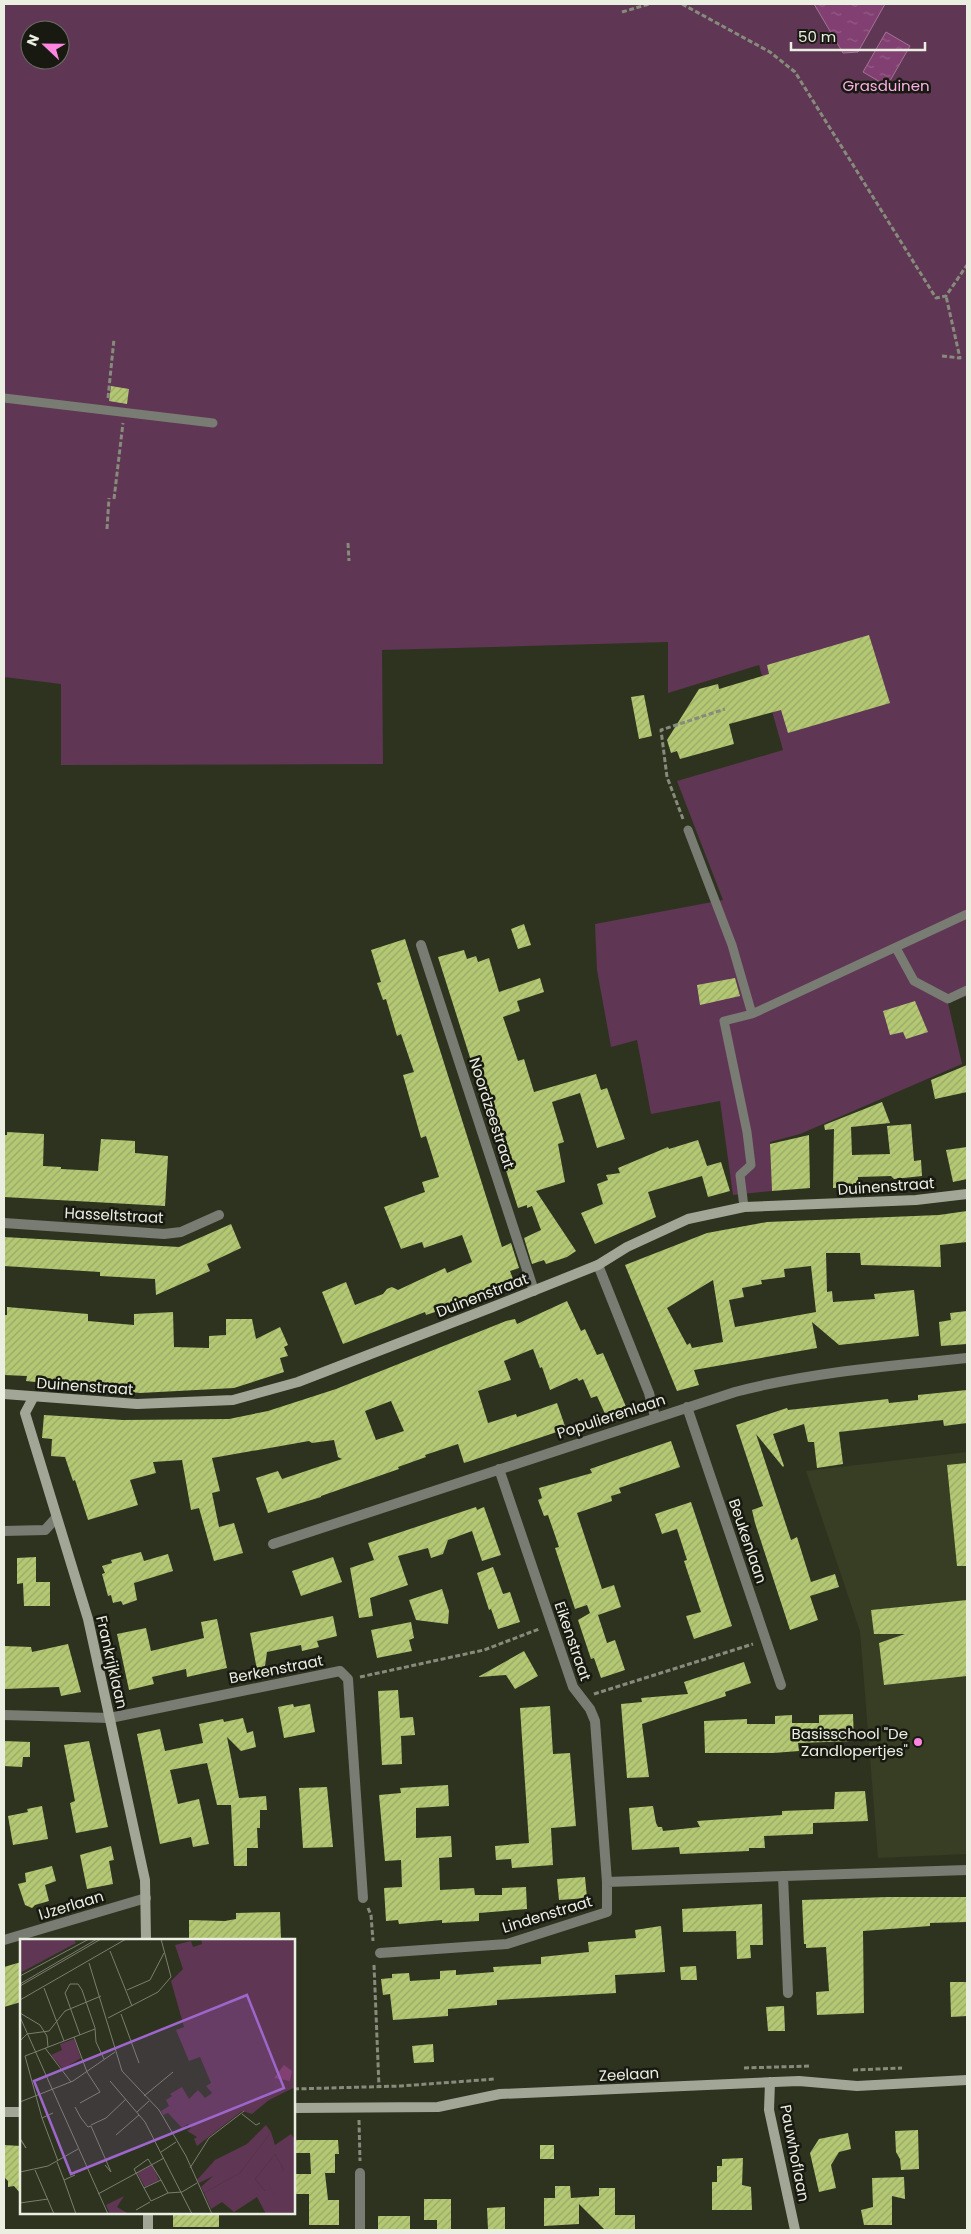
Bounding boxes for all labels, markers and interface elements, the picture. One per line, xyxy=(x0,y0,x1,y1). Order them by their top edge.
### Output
north arrow xyxy=(20,20,70,70)
scale bar xyxy=(791,20,925,52)
text: 50 m xyxy=(798,26,836,47)
text: N xyxy=(22,32,44,49)
park label: Grasduinen xyxy=(842,75,930,96)
street label: Noordzeestraat xyxy=(464,1055,520,1171)
street label: Duinenstraat xyxy=(837,1172,935,1200)
street label: Hasseltstraat xyxy=(64,1202,164,1228)
street label: Duinenstraat xyxy=(433,1268,531,1322)
street label: Duinenstraat xyxy=(36,1372,134,1400)
street label: Populierenlaan xyxy=(554,1389,668,1443)
street label: Beukenlaan xyxy=(724,1496,772,1586)
street label: Eikenstraat xyxy=(550,1599,596,1683)
street label: Frankrijklaan xyxy=(91,1613,133,1711)
street label: Berkenstraat xyxy=(227,1650,325,1688)
place label: Basisschool "De Zandlopertjes" xyxy=(792,1723,908,1761)
marker: Basisschool "De Zandlopertjes" xyxy=(912,1736,924,1748)
street label: IJzerlaan xyxy=(36,1885,106,1925)
street label: Lindenstraat xyxy=(499,1890,595,1938)
inset map xyxy=(20,1939,295,2214)
street label: Zeelaan xyxy=(598,2062,660,2086)
street label: Pauwhoflaan xyxy=(775,2103,815,2203)

